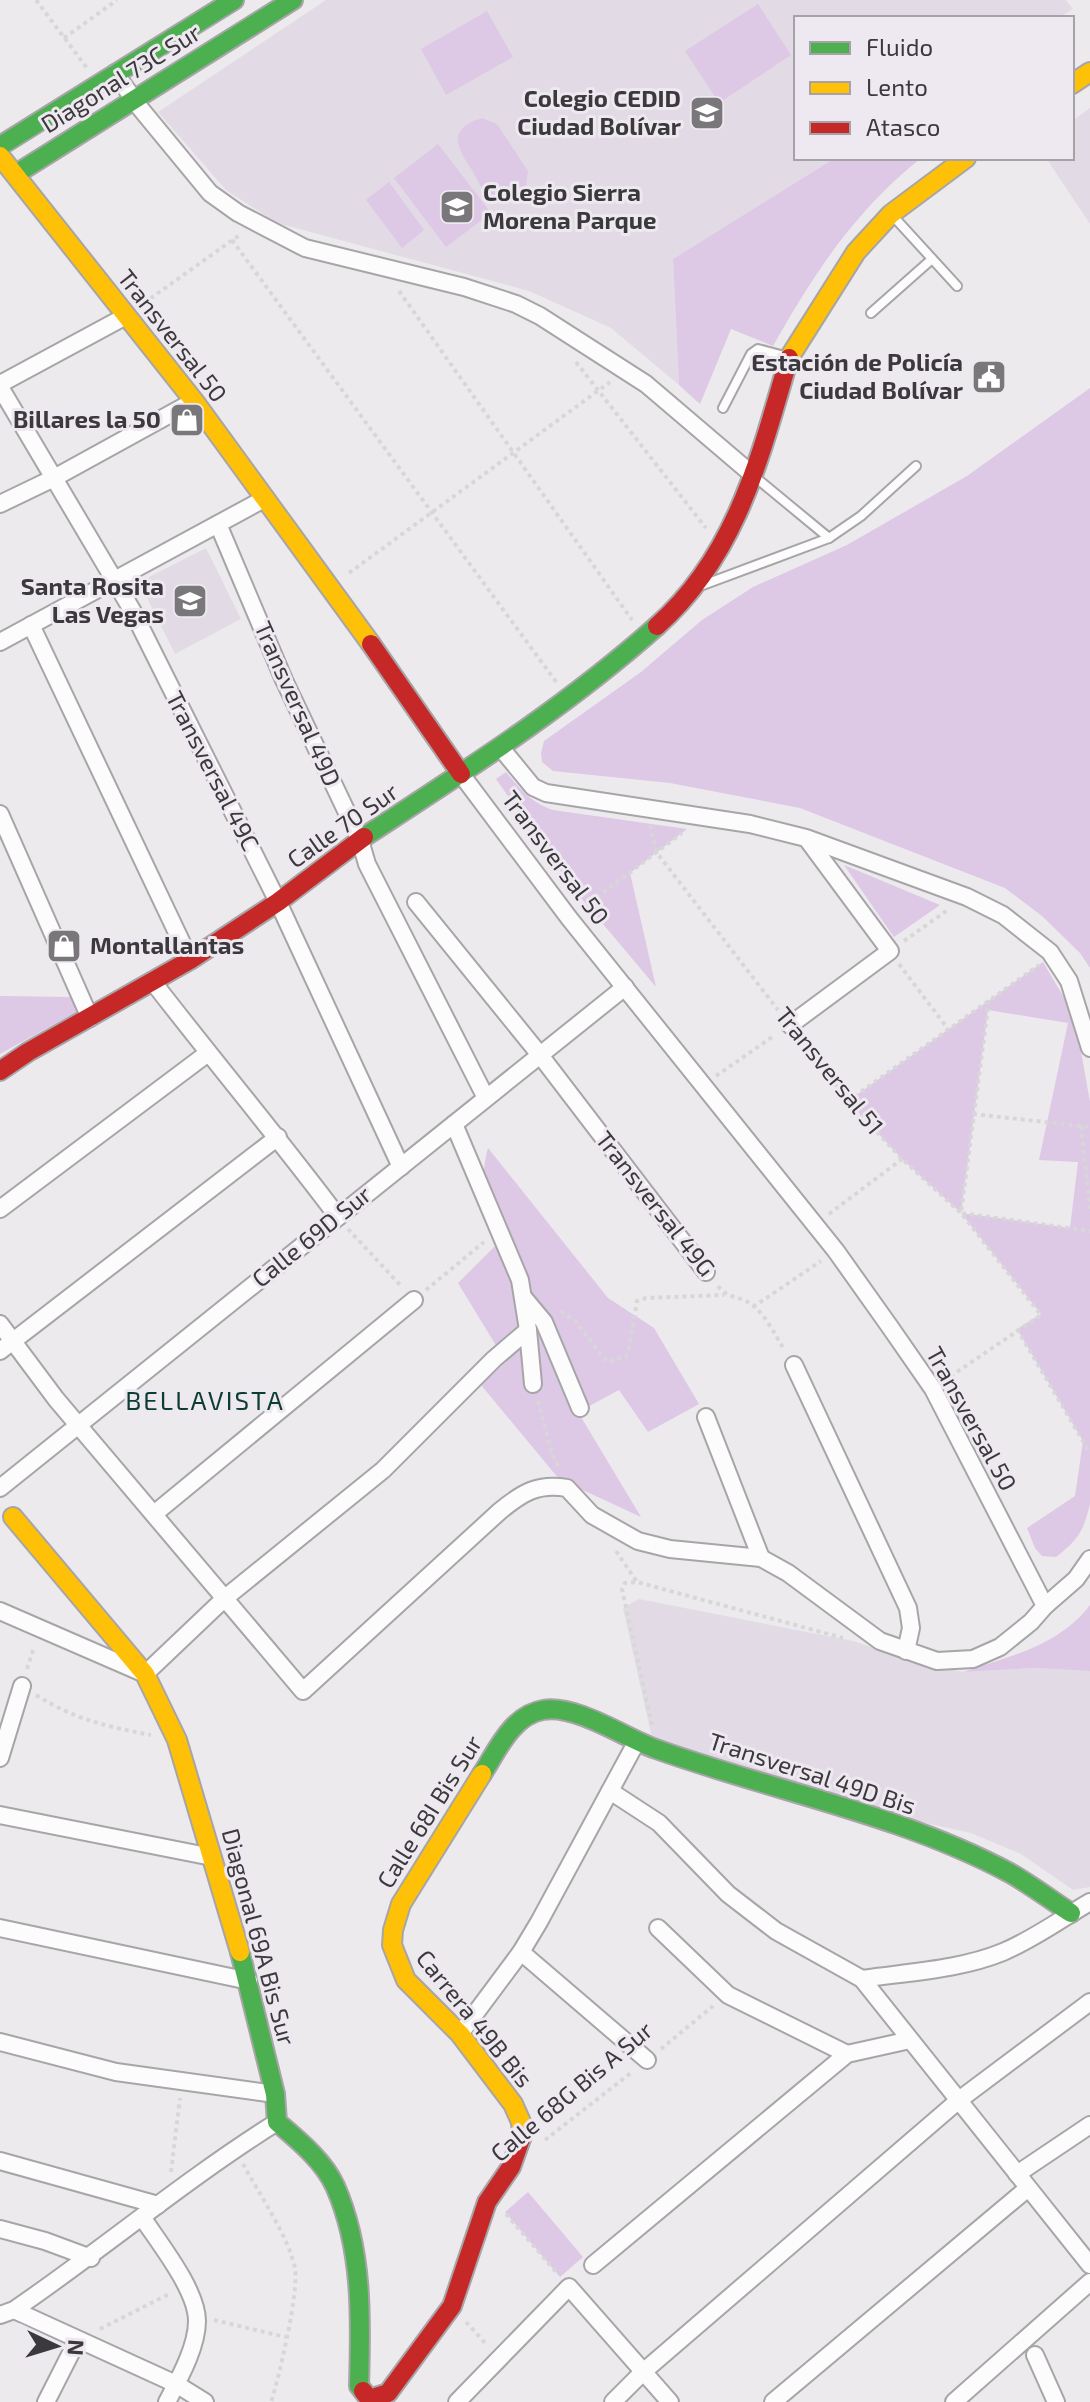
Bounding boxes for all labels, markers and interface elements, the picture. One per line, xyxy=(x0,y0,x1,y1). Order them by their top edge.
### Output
legend xyxy=(794,16,1074,160)
street label: Diagonal 73C Sur xyxy=(35,17,206,138)
text: Fluido xyxy=(866,32,933,61)
text: Lento xyxy=(866,72,928,101)
place label: Colegio CEDID Ciudad Bolívar xyxy=(517,83,682,140)
school or university icon: Colegio CEDID Ciudad Bolívar xyxy=(688,94,726,132)
text: Atasco xyxy=(866,112,940,141)
place label: Colegio Sierra Morena Parque xyxy=(483,177,656,234)
school or university icon: Colegio Sierra Morena Parque xyxy=(438,188,476,226)
street label: Transversal 50 xyxy=(112,263,234,407)
place label: Estación de Policía Ciudad Bolívar xyxy=(751,347,964,404)
public building icon: Estación de Policía Ciudad Bolívar xyxy=(970,358,1008,396)
shop icon: Billares la 50 xyxy=(168,401,206,439)
place label: Billares la 50 xyxy=(13,404,161,433)
place label: Santa Rosita Las Vegas xyxy=(21,571,164,628)
school or university icon: Santa Rosita Las Vegas xyxy=(171,582,209,620)
street label: Transversal 49D xyxy=(249,616,348,790)
street label: Transversal 49C xyxy=(161,686,266,855)
street label: Calle 70 Sur xyxy=(281,776,403,873)
street label: Transversal 50 xyxy=(496,784,616,930)
shop icon: Montallantas xyxy=(45,927,83,965)
place label: Montallantas xyxy=(90,930,244,959)
street label: Transversal 51 xyxy=(770,1001,890,1140)
street label: Transversal 49G xyxy=(590,1125,722,1282)
street label: Calle 69D Sur xyxy=(246,1179,377,1293)
street label: Transversal 50 xyxy=(921,1341,1024,1495)
district label: BELLAVISTA xyxy=(125,1384,285,1415)
street label: Transversal 49D Bis xyxy=(705,1725,920,1820)
street label: Calle 68I Bis Sur xyxy=(370,1729,487,1893)
street label: Diagonal 69A Bis Sur xyxy=(217,1825,302,2049)
street label: Carrera 49B Bis xyxy=(411,1943,539,2093)
street label: Calle 68G Bis A Sur xyxy=(484,2014,658,2167)
north arrow xyxy=(16,2306,96,2386)
text: N xyxy=(63,2339,90,2356)

